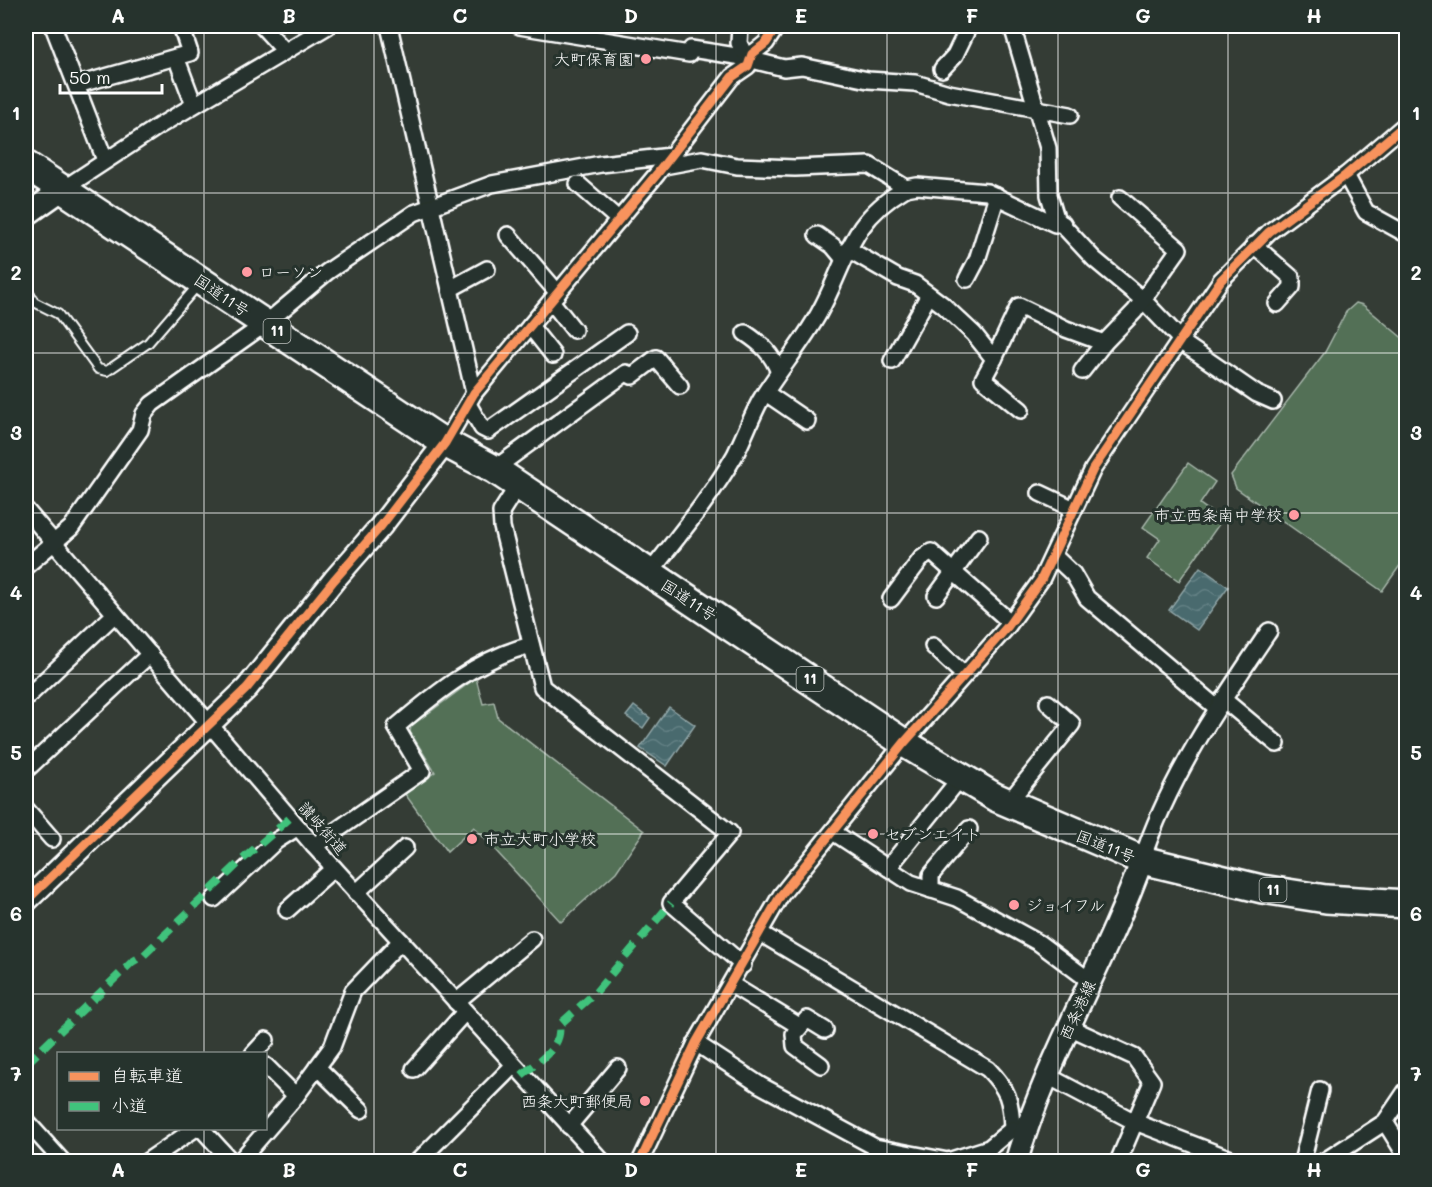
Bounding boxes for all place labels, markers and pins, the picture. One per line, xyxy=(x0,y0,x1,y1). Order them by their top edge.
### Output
place label: 大町保育園 xyxy=(554,48,634,69)
marker: 大町保育園 xyxy=(639,52,653,66)
place label: ローソン xyxy=(259,261,323,282)
marker: ローソン xyxy=(240,265,254,279)
place label: 市立西条南中学校 xyxy=(1154,504,1282,525)
marker: 市立西条南中学校 xyxy=(1287,508,1301,522)
place label: セブンエイト xyxy=(885,823,981,844)
marker: セブンエイト xyxy=(866,827,880,841)
place label: 市立大町小学校 xyxy=(484,828,596,849)
marker: 市立大町小学校 xyxy=(465,832,479,846)
place label: ジョイフル xyxy=(1026,894,1105,915)
marker: ジョイフル xyxy=(1007,898,1021,912)
place label: 西条大町郵便局 xyxy=(521,1090,633,1111)
marker: 西条大町郵便局 xyxy=(638,1094,652,1108)

